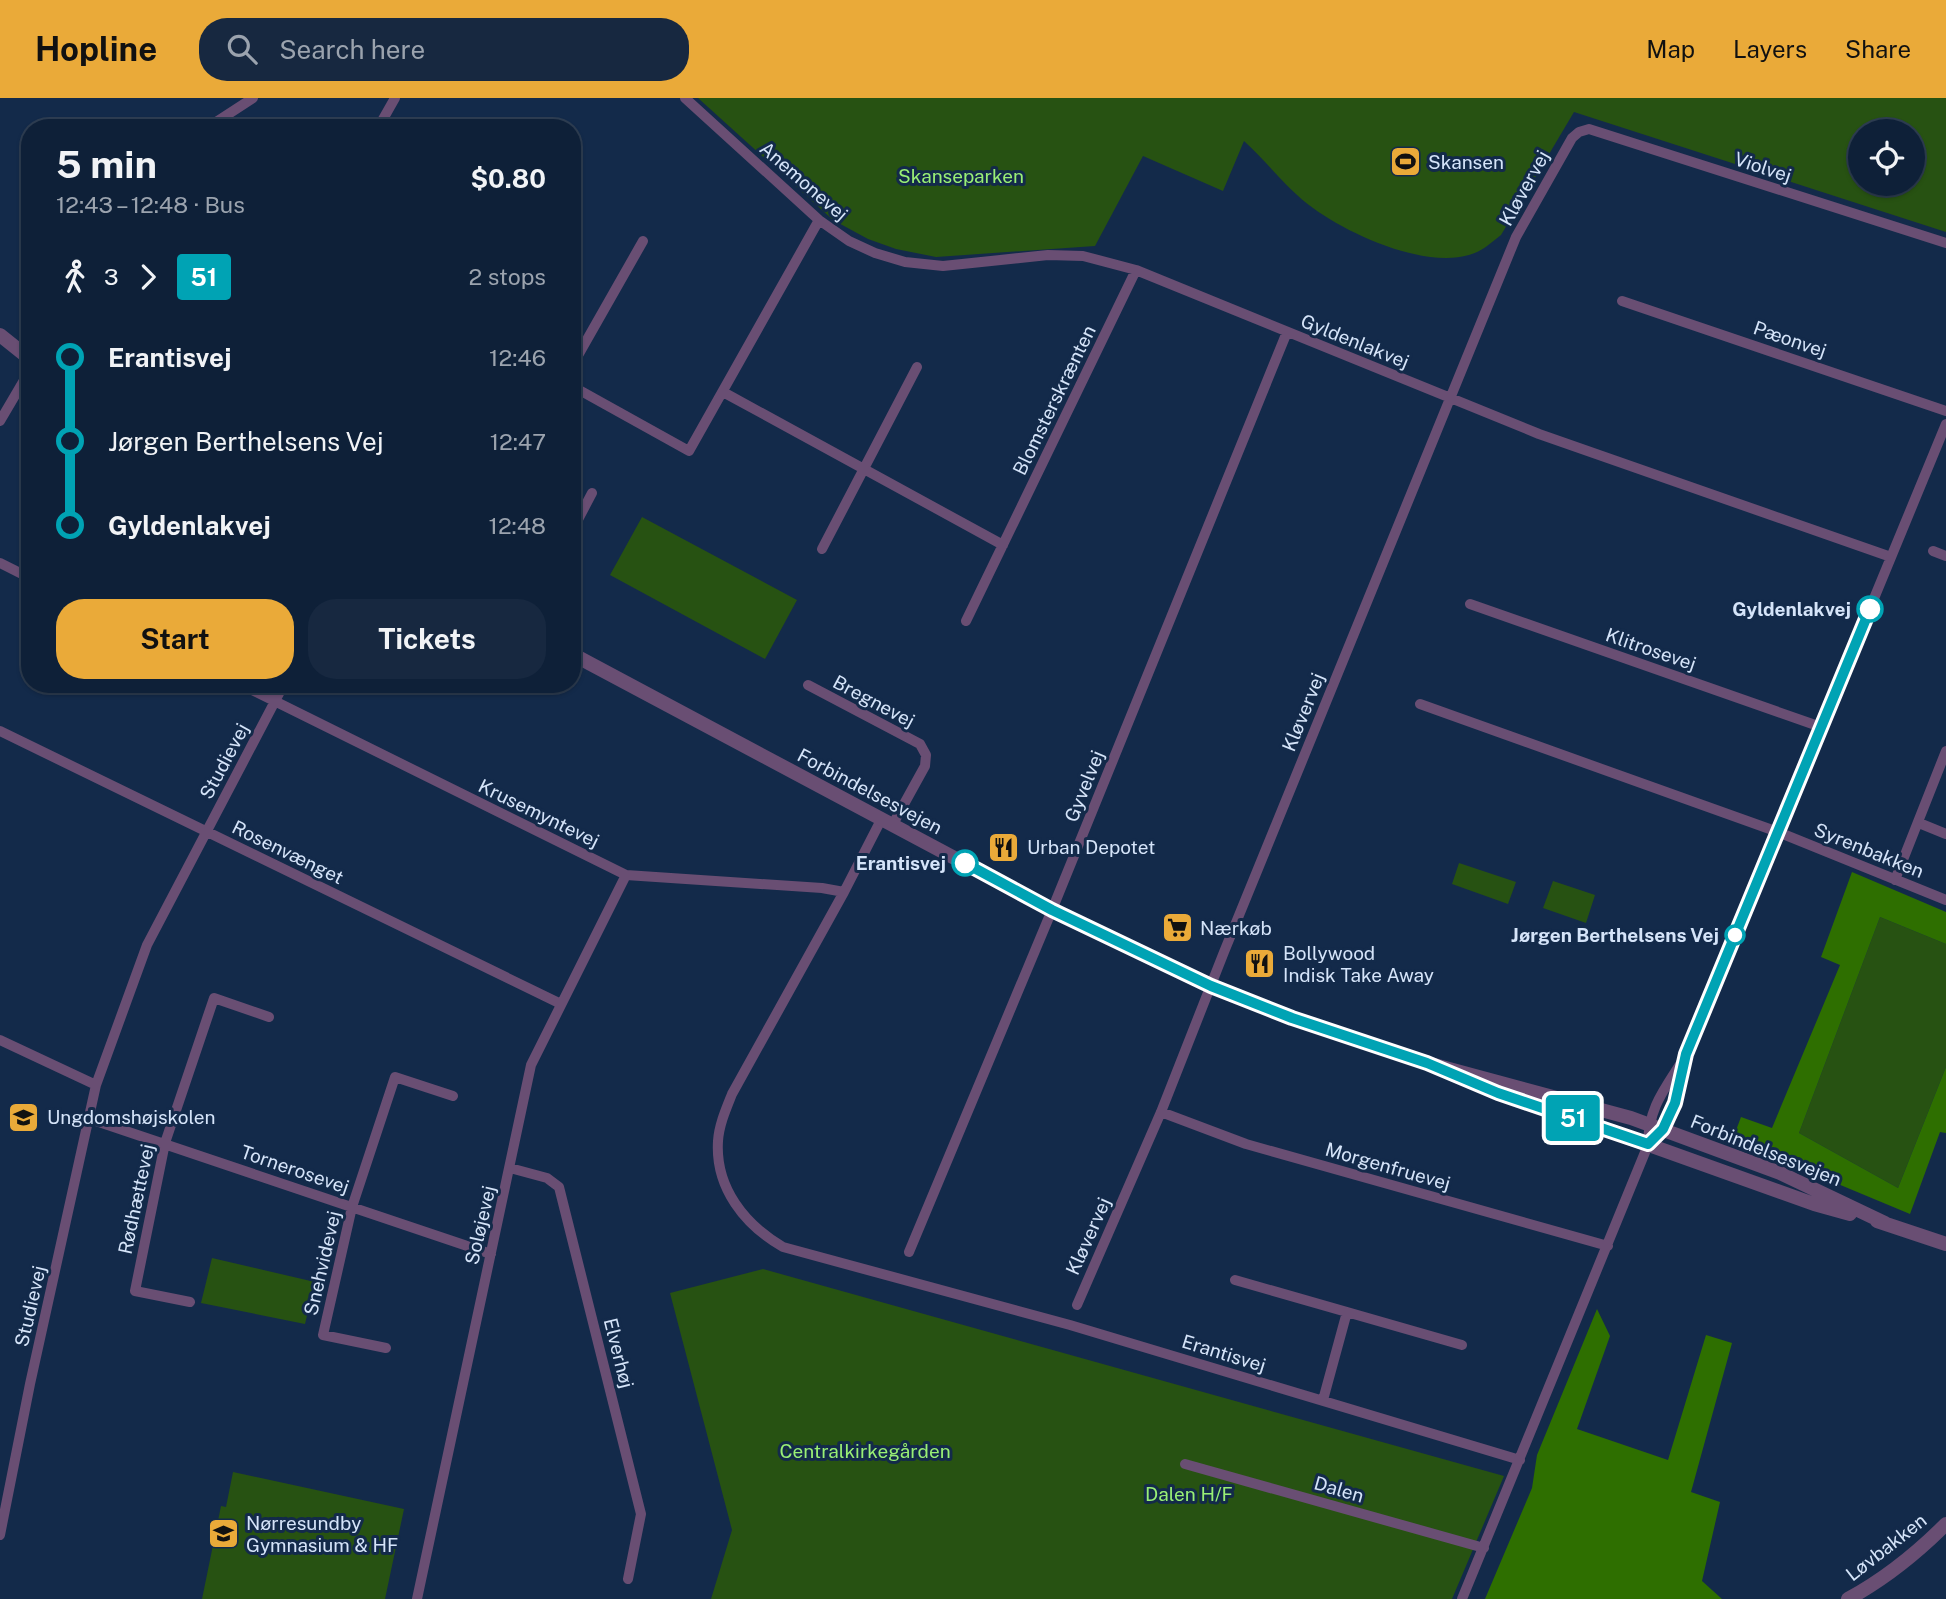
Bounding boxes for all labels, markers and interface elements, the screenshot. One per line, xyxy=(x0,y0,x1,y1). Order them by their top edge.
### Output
search box xyxy=(199,18,689,81)
text: Hopline xyxy=(35,30,157,68)
icon: search xyxy=(223,30,261,68)
text: Search here xyxy=(279,34,425,65)
text: Map xyxy=(1646,35,1695,63)
text: Layers xyxy=(1733,35,1807,63)
text: Share xyxy=(1845,35,1911,63)
map controls xyxy=(1848,119,1925,196)
button: locate xyxy=(1848,119,1925,196)
street label: Anemonevej xyxy=(756,137,852,225)
text: 5 min xyxy=(56,142,157,187)
sports icon: Skansen xyxy=(1388,145,1422,179)
street label: Kløvervej xyxy=(1494,147,1554,229)
street label: Violvej xyxy=(1732,147,1794,187)
place label: Skansen xyxy=(1428,151,1504,173)
text: $0.80 xyxy=(470,163,546,194)
park label: Skanseparken xyxy=(898,165,1024,187)
text: 12:43 – 12:48 · Bus xyxy=(56,191,245,218)
icon: walk xyxy=(56,258,94,296)
icon: forward xyxy=(129,258,167,296)
text: 3 xyxy=(104,263,119,290)
text: 51 xyxy=(191,263,217,291)
text: 2 stops xyxy=(468,263,546,290)
street label: Gyldenlakvej xyxy=(1298,309,1412,373)
street label: Pæonvej xyxy=(1751,316,1829,362)
street label: Blomsterskrænten xyxy=(1008,322,1100,478)
text: Erantisvej xyxy=(108,342,231,373)
text: 12:46 xyxy=(489,344,546,371)
text: Jørgen Berthelsens Vej xyxy=(108,426,384,457)
text: 12:47 xyxy=(490,428,546,455)
text: Gyldenlakvej xyxy=(108,510,271,541)
text: 12:48 xyxy=(489,512,546,539)
marker: Gyldenlakvej xyxy=(1857,596,1883,622)
place label: Gyldenlakvej xyxy=(1732,598,1851,620)
button: Start xyxy=(56,599,294,679)
button: Tickets xyxy=(308,599,546,679)
street label: Klitrosevej xyxy=(1603,623,1699,675)
street label: Bregnevej xyxy=(829,670,919,732)
street label: Kløvervej xyxy=(1277,670,1329,754)
street label: Studievej xyxy=(195,719,253,803)
street label: Forbindelsesvejen xyxy=(794,744,946,838)
street label: Gyvelvej xyxy=(1060,747,1108,825)
street label: Krusemyntevej xyxy=(475,774,603,852)
street label: Rosenvænget xyxy=(229,816,347,888)
street label: Syrenbakken xyxy=(1811,818,1927,882)
restaurant icon: Urban Depotet xyxy=(987,830,1021,864)
place label: Urban Depotet xyxy=(1027,836,1155,858)
marker: Erantisvej xyxy=(952,850,978,876)
place label: Erantisvej xyxy=(856,852,946,874)
supermarket icon: Nærkøb xyxy=(1160,911,1194,945)
place label: Nærkøb xyxy=(1200,917,1272,939)
place label: Jørgen Berthelsens Vej xyxy=(1511,924,1719,946)
marker: Jørgen Berthelsens Vej xyxy=(1725,925,1745,945)
place label: Bollywood Indisk Take Away xyxy=(1283,942,1434,986)
restaurant icon: Bollywood Indisk Take Away xyxy=(1243,947,1277,981)
line badge: 51 xyxy=(1542,1095,1604,1141)
school or university icon: Ungdomshøjskolen xyxy=(7,1100,41,1134)
text: 51 xyxy=(1560,1104,1586,1132)
place label: Ungdomshøjskolen xyxy=(47,1106,215,1128)
street label: Forbindelsesvejen xyxy=(1687,1110,1845,1190)
street label: Morgenfruevej xyxy=(1323,1138,1453,1194)
street label: Tornerosevej xyxy=(238,1140,352,1198)
street label: Rødhættevej xyxy=(114,1142,158,1256)
street label: Soløjevej xyxy=(460,1183,500,1267)
street label: Kløvervej xyxy=(1061,1194,1115,1278)
street label: Snehvidevej xyxy=(299,1209,345,1317)
street label: Studievej xyxy=(10,1263,50,1349)
street label: Elverhøj xyxy=(600,1316,638,1390)
street label: Erantisvej xyxy=(1179,1330,1269,1376)
park label: Centralkirkegården xyxy=(779,1440,951,1462)
street label: Dalen xyxy=(1312,1471,1366,1507)
park label: Dalen H/F xyxy=(1145,1483,1233,1505)
street label: Løvbakken xyxy=(1841,1509,1931,1585)
place label: Nørresundby Gymnasium & HF xyxy=(246,1512,398,1556)
school or university icon: Nørresundby Gymnasium & HF xyxy=(206,1517,240,1551)

